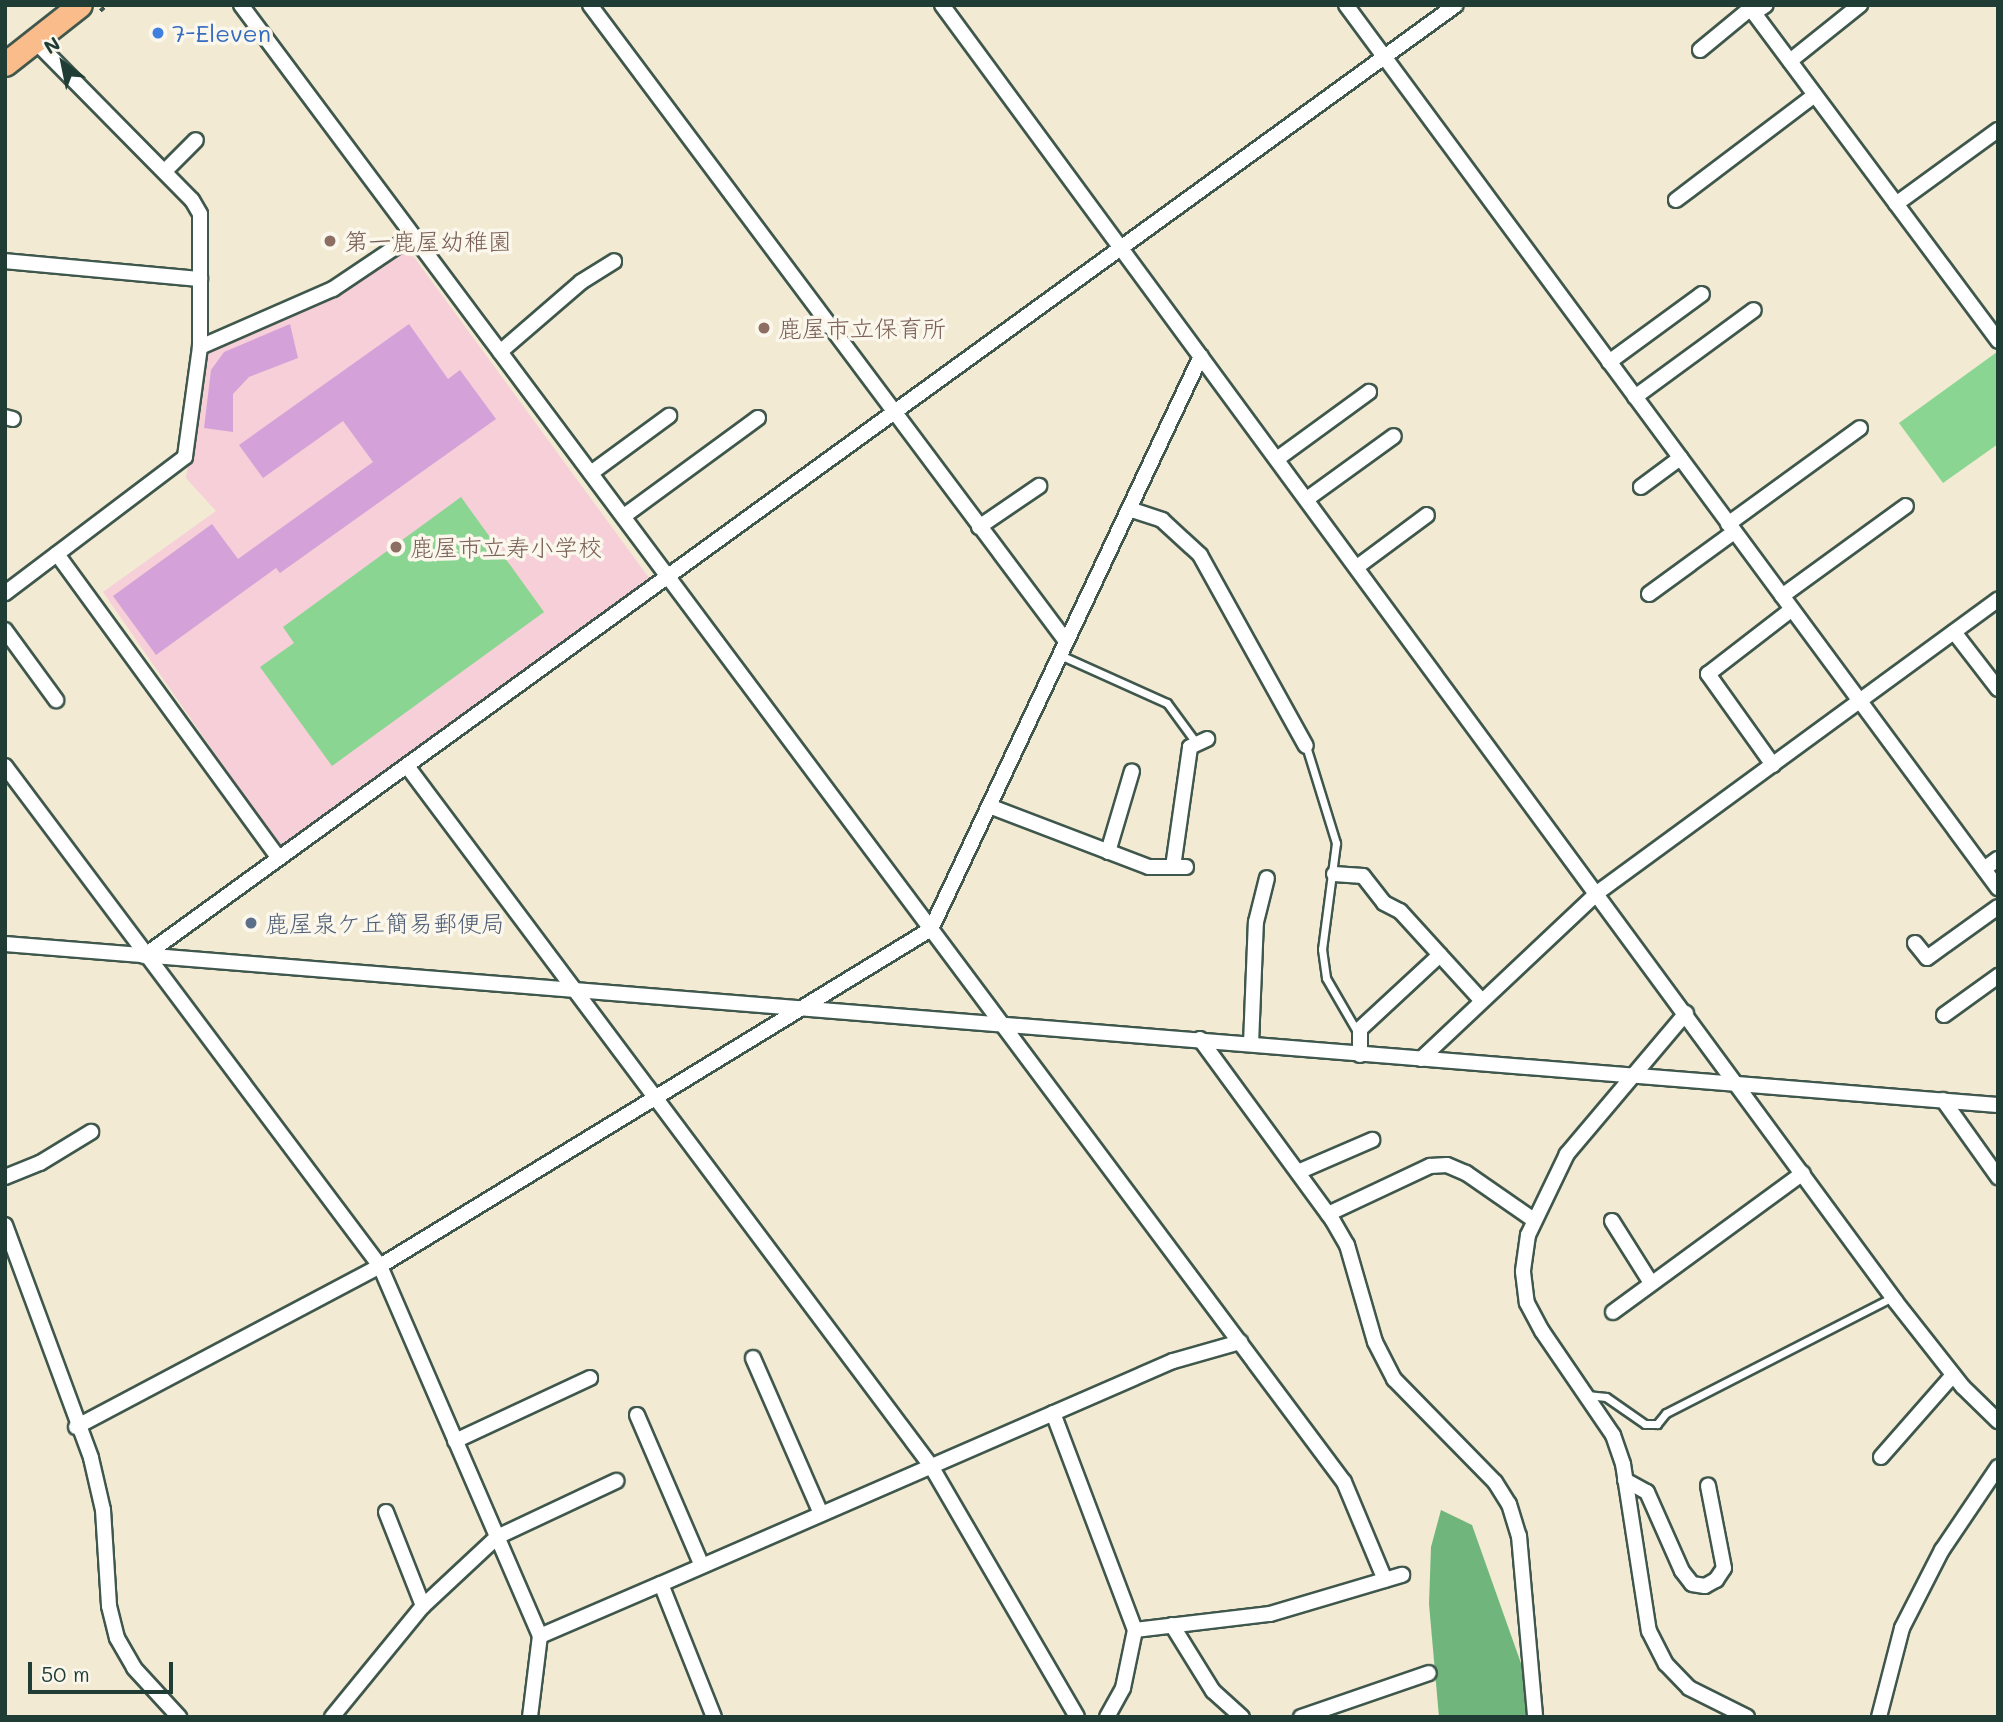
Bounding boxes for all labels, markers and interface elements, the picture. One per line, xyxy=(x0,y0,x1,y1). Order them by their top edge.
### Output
place label: 7-Eleven xyxy=(172,19,271,47)
marker: 7-Eleven xyxy=(150,25,166,41)
north arrow xyxy=(28,28,98,98)
text: N xyxy=(39,30,64,59)
place label: 第一鹿屋幼稚園 xyxy=(344,227,512,255)
marker: 第一鹿屋幼稚園 xyxy=(322,233,338,249)
place label: 鹿屋市立保育所 xyxy=(778,314,946,342)
marker: 鹿屋市立保育所 xyxy=(756,320,772,336)
place label: 鹿屋市立寿小学校 xyxy=(410,533,602,561)
marker: 鹿屋市立寿小学校 xyxy=(388,539,404,555)
place label: 鹿屋泉ケ丘簡易郵便局 xyxy=(265,909,505,937)
marker: 鹿屋泉ケ丘簡易郵便局 xyxy=(243,915,259,931)
scale bar xyxy=(32,1648,177,1692)
text: 50 m xyxy=(41,1660,90,1687)

